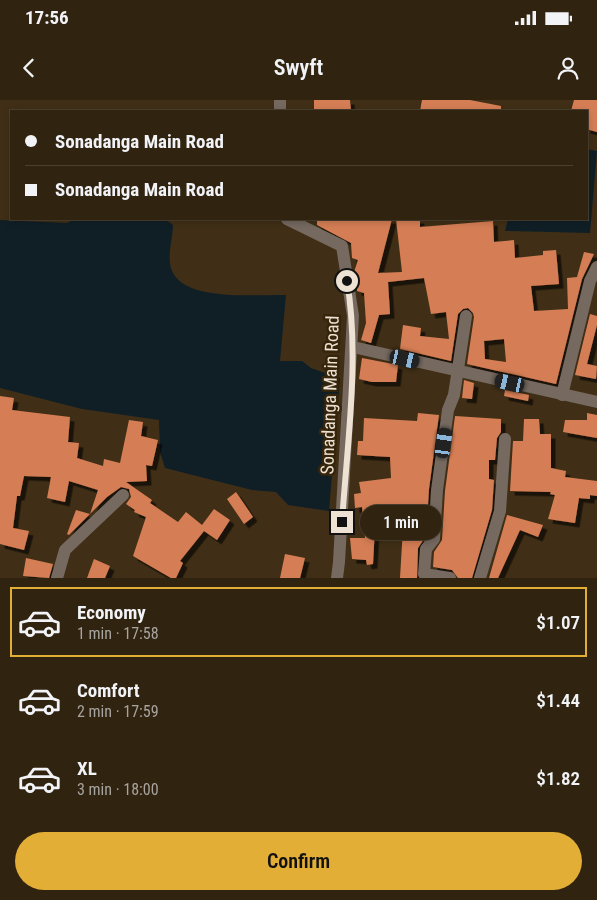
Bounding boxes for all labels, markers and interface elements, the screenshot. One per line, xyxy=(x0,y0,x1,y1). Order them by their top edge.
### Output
text: 17:56 xyxy=(25,6,69,29)
icon: back xyxy=(15,54,43,82)
icon: person xyxy=(554,54,582,82)
text: Swyft xyxy=(274,55,323,80)
text: Sonadanga Main Road xyxy=(55,130,224,153)
text: Sonadanga Main Road xyxy=(55,178,224,201)
route start xyxy=(336,270,358,292)
street label: Sonadanga Main Road xyxy=(316,315,343,475)
car xyxy=(388,348,421,370)
car xyxy=(493,372,526,394)
car xyxy=(434,427,453,459)
callout: 1 min xyxy=(360,504,442,540)
route end xyxy=(331,511,353,533)
text: 1 min xyxy=(383,513,419,532)
icon: car xyxy=(17,600,62,645)
text: Economy xyxy=(77,601,146,624)
text: $1.07 xyxy=(536,611,580,634)
text: 1 min · 17:58 xyxy=(77,624,159,643)
icon: car xyxy=(17,678,62,723)
text: Comfort xyxy=(77,679,140,702)
text: $1.44 xyxy=(536,689,580,712)
text: 2 min · 17:59 xyxy=(77,702,159,721)
icon: car xyxy=(17,756,62,801)
text: XL xyxy=(77,757,97,780)
text: $1.82 xyxy=(536,767,580,790)
text: 3 min · 18:00 xyxy=(77,780,159,799)
button: Confirm xyxy=(15,832,582,890)

